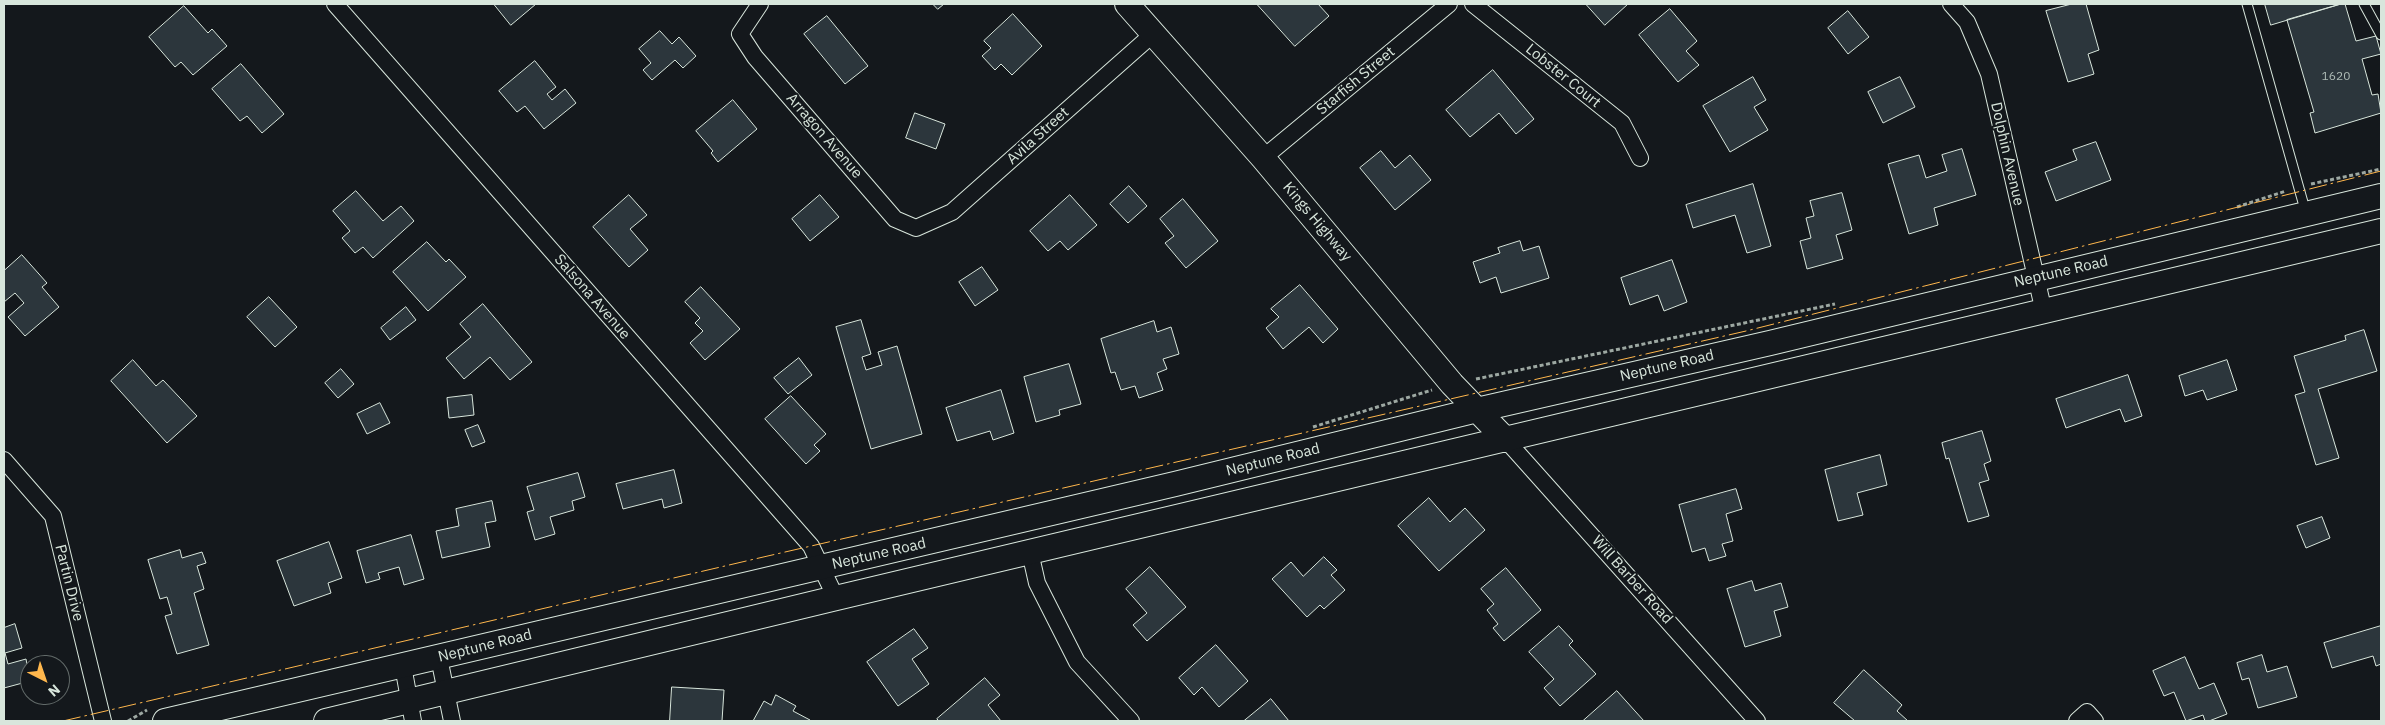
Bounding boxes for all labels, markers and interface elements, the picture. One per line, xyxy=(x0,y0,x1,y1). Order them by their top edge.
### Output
street label: Lobster Court xyxy=(1522,40,1604,112)
street label: Starfish Street xyxy=(1313,43,1399,119)
house number: 1620 xyxy=(2322,70,2350,84)
street label: Arragon Avenue xyxy=(782,90,866,182)
street label: Dolphin Avenue xyxy=(1986,100,2028,208)
street label: Avila Street xyxy=(1003,103,1073,169)
street label: Kings Highway xyxy=(1279,179,1355,265)
street label: Salsona Avenue xyxy=(550,251,634,343)
street label: Neptune Road xyxy=(2012,252,2110,292)
street label: Neptune Road xyxy=(1618,346,1716,386)
street label: Neptune Road xyxy=(1224,440,1322,480)
street label: Will Barber Road xyxy=(1588,532,1676,628)
street label: Neptune Road xyxy=(830,534,928,574)
street label: Partin Drive xyxy=(51,543,87,623)
street label: Neptune Road xyxy=(436,626,534,666)
north arrow xyxy=(20,655,70,705)
text: N xyxy=(44,680,64,701)

